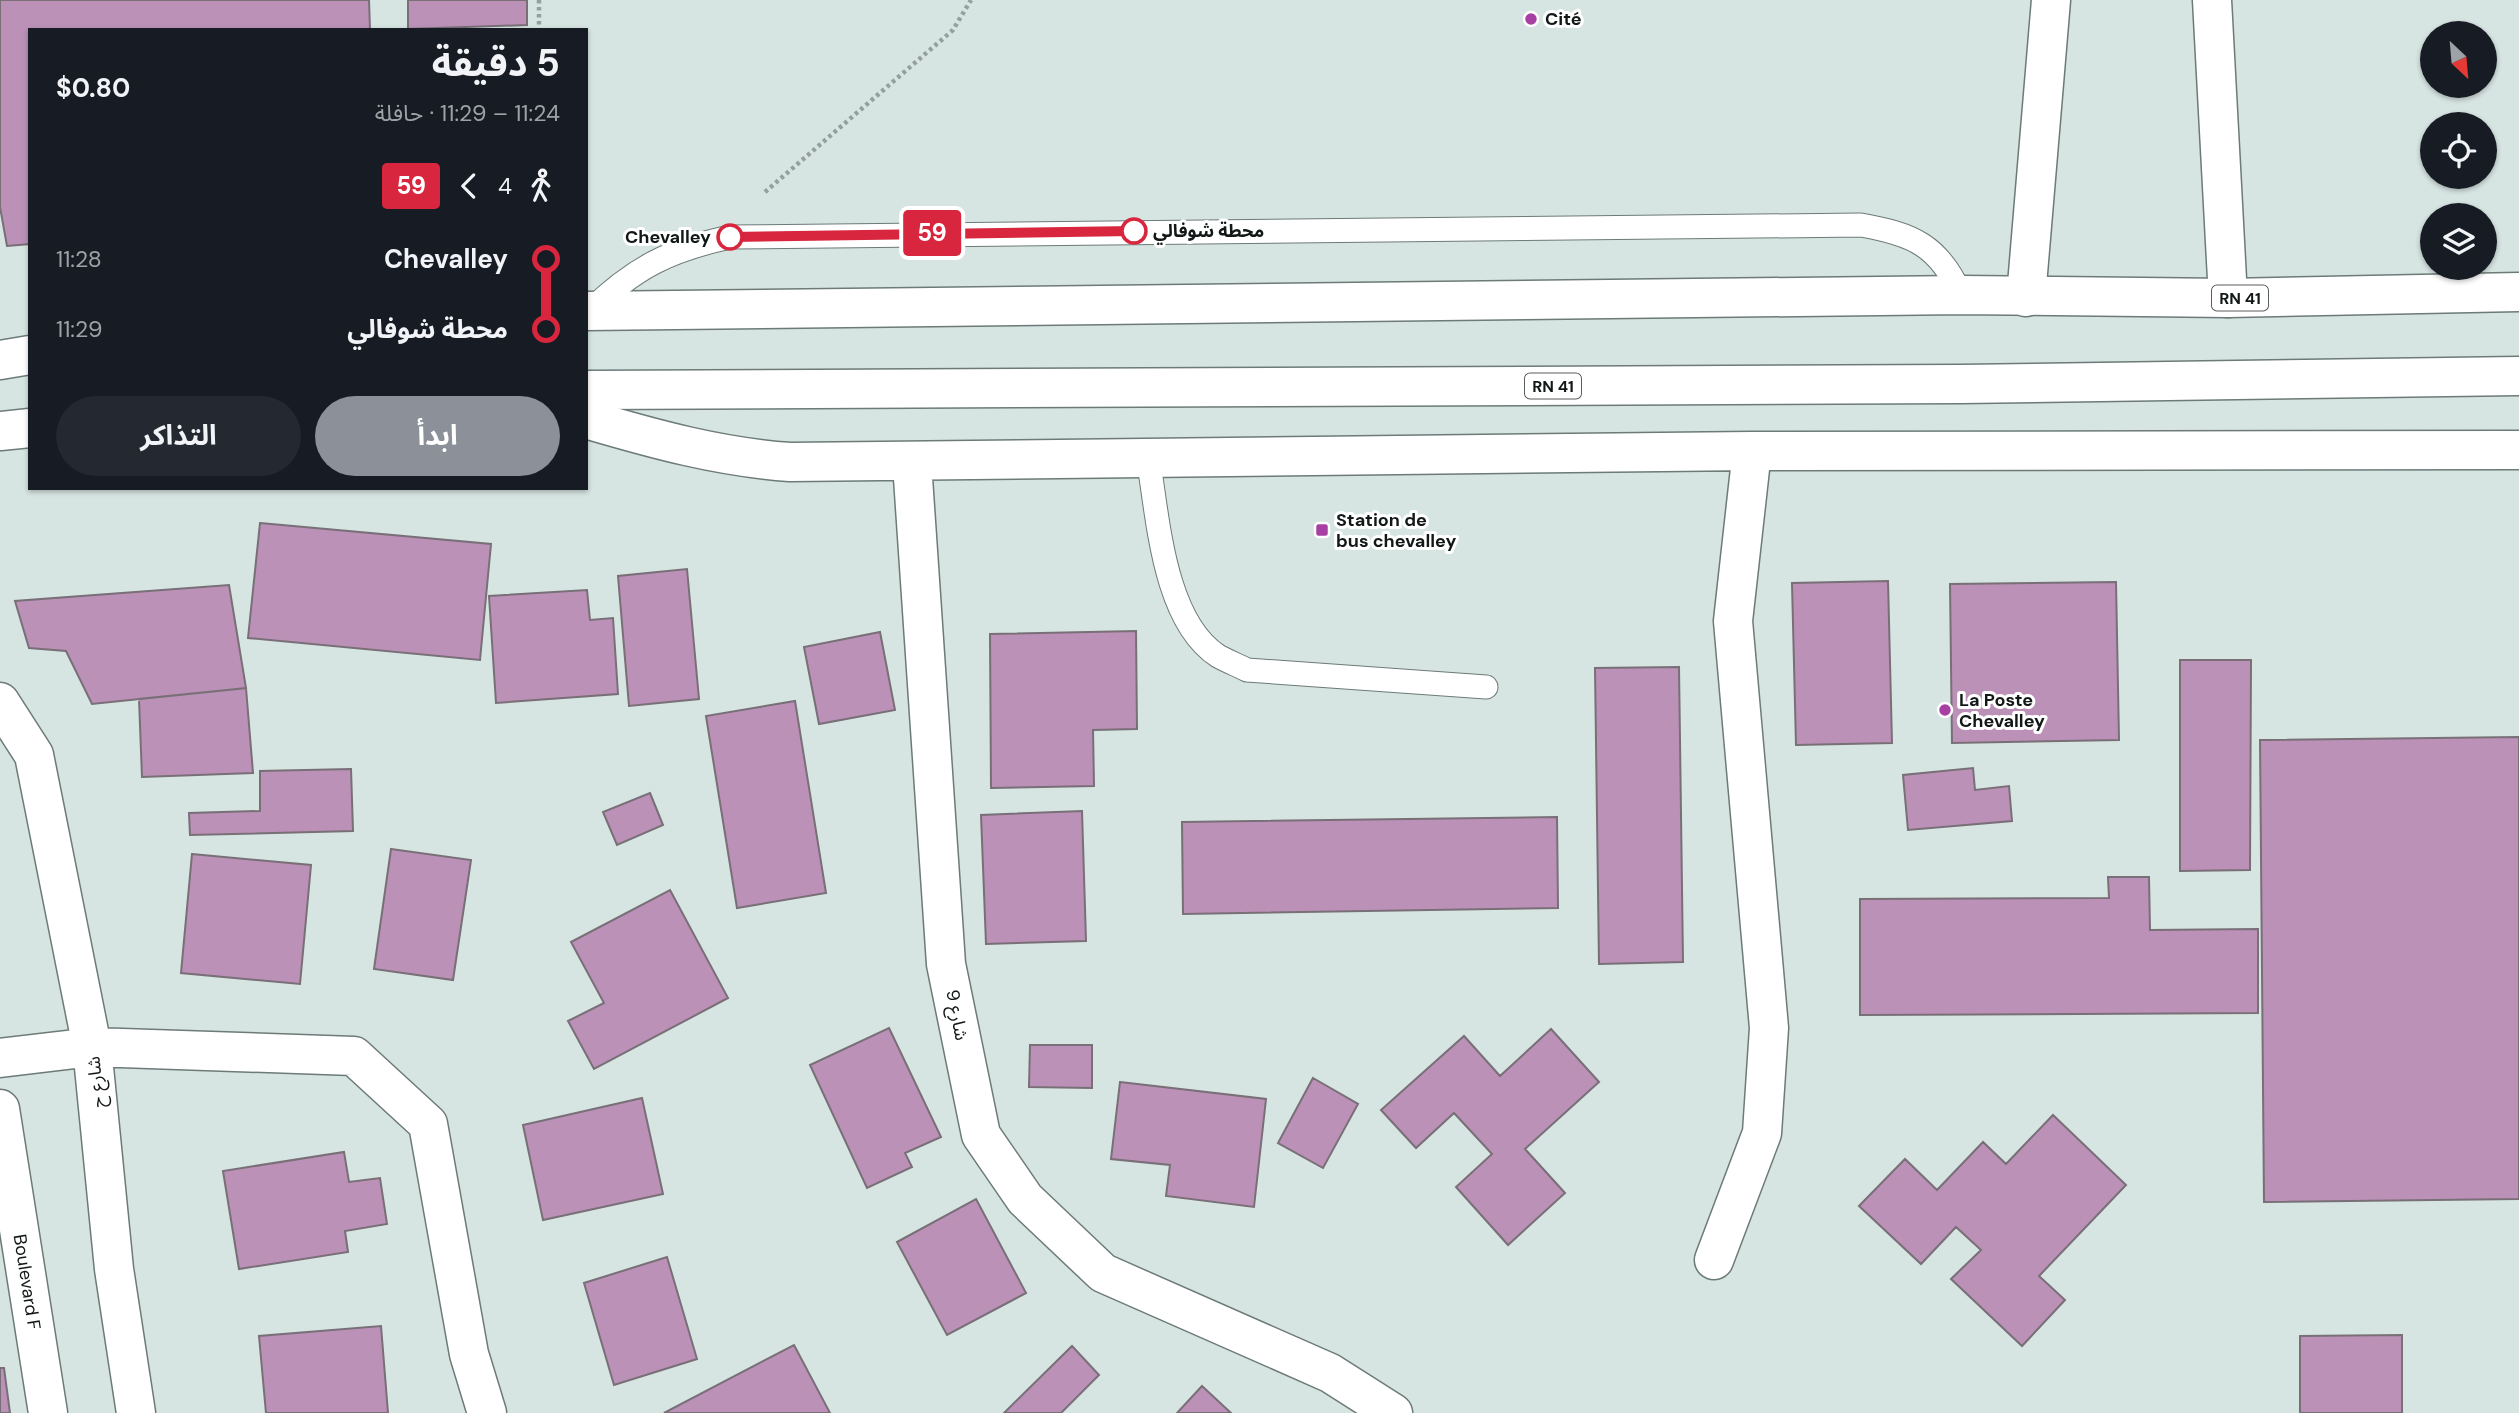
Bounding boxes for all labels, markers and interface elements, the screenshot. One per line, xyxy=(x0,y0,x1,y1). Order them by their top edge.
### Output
place label: Cité xyxy=(1545,7,1582,31)
marker: Cité xyxy=(1523,11,1539,27)
north arrow xyxy=(2420,21,2497,98)
map controls xyxy=(2420,21,2497,280)
text: 5 دقيقة xyxy=(432,38,560,88)
text: $0.80 xyxy=(56,71,130,105)
text: 11:24 – 11:29 · حافلة xyxy=(375,98,560,128)
button: locate xyxy=(2420,112,2497,189)
icon: back xyxy=(450,167,488,205)
icon: walk xyxy=(522,167,560,205)
text: 59 xyxy=(396,170,426,201)
text: 4 xyxy=(498,171,512,201)
button: layers xyxy=(2420,203,2497,280)
line badge: 59 xyxy=(900,210,964,256)
text: 59 xyxy=(917,217,947,248)
marker: محطة شوفالي xyxy=(1121,218,1147,244)
place label: محطة شوفالي xyxy=(1153,219,1264,245)
marker: Chevalley xyxy=(717,224,743,250)
place label: Chevalley xyxy=(625,225,711,249)
text: Chevalley xyxy=(384,242,508,276)
text: 11:28 xyxy=(56,244,102,274)
road number: RN 41 xyxy=(2212,286,2268,310)
text: محطة شوفالي xyxy=(347,312,508,346)
text: 11:29 xyxy=(56,314,102,344)
road number: RN 41 xyxy=(1525,374,1581,398)
button: التذاكر xyxy=(56,396,301,476)
button: ابدأ xyxy=(315,396,560,476)
place label: Station de bus chevalley xyxy=(1336,508,1456,553)
marker: Station de bus chevalley xyxy=(1314,522,1330,538)
place label: La Poste Chevalley xyxy=(1959,688,2045,733)
marker: La Poste Chevalley xyxy=(1937,702,1953,718)
street label: شارع 9 xyxy=(938,988,974,1043)
street label: شارع ح xyxy=(81,1055,113,1109)
street label: Boulevard F xyxy=(8,1232,46,1332)

